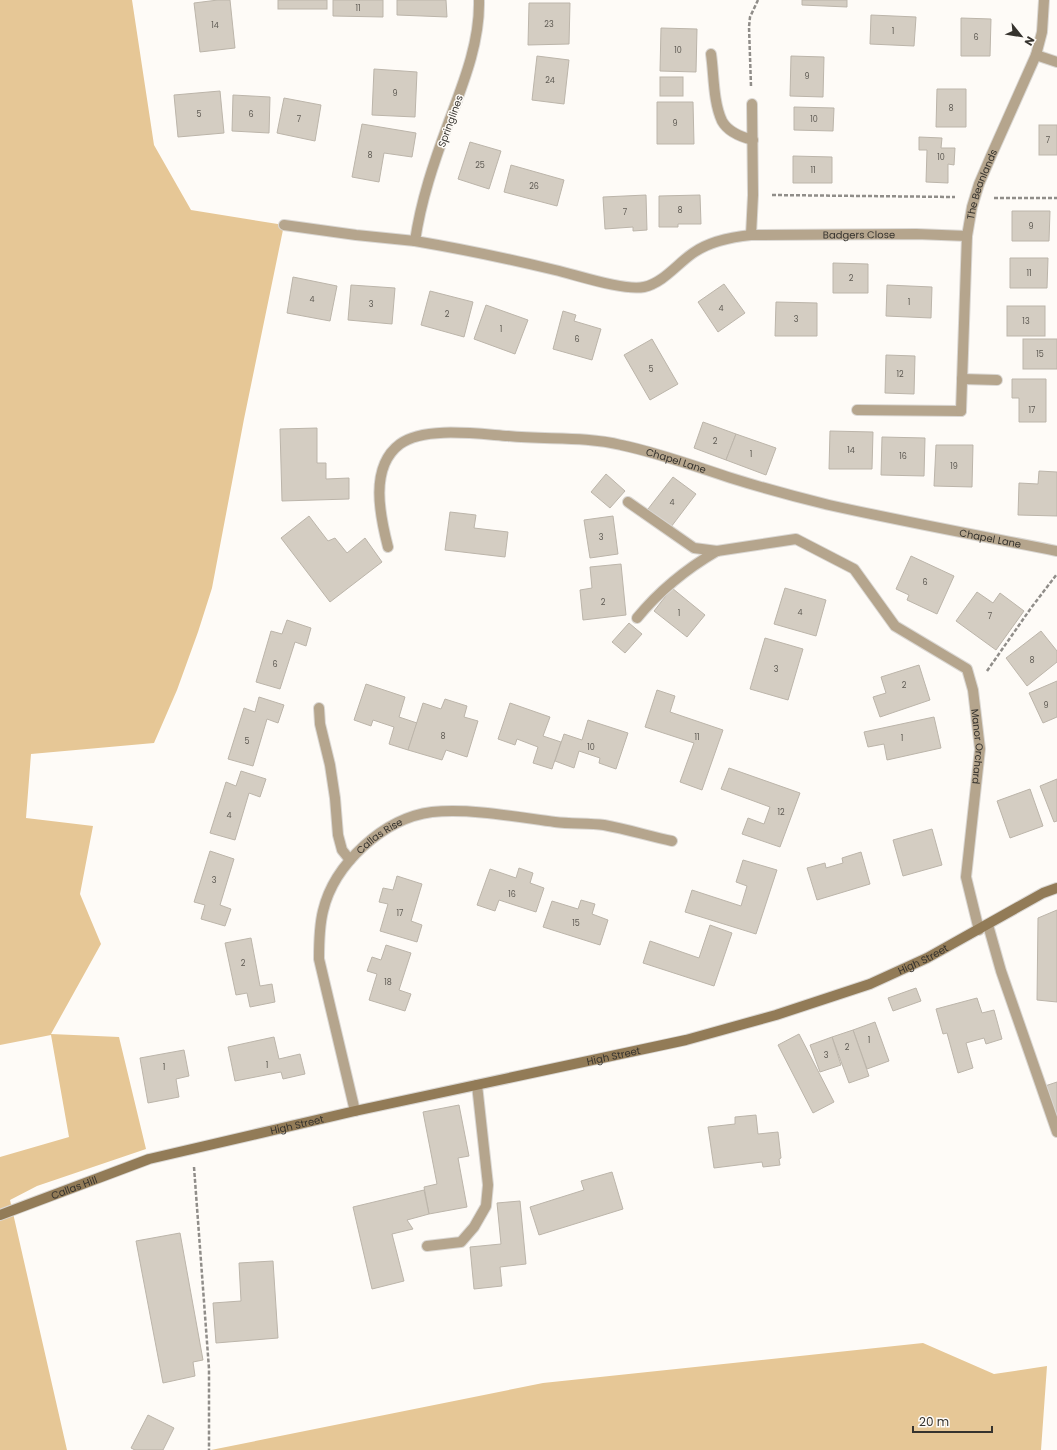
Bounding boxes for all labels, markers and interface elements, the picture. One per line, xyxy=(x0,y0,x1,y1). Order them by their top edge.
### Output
house number: 11 xyxy=(355,3,361,14)
north arrow xyxy=(1001,16,1041,56)
house number: 23 xyxy=(544,19,554,30)
house number: 14 xyxy=(211,20,219,31)
house number: 1 xyxy=(892,26,894,37)
house number: 6 xyxy=(973,32,979,43)
text: N xyxy=(1021,33,1039,49)
house number: 10 xyxy=(674,45,682,56)
house number: 9 xyxy=(804,71,810,82)
house number: 24 xyxy=(545,75,555,86)
house number: 9 xyxy=(392,88,398,99)
street label: Springlines xyxy=(434,93,467,149)
house number: 8 xyxy=(948,103,954,114)
house number: 5 xyxy=(196,109,202,120)
house number: 6 xyxy=(248,109,254,120)
house number: 7 xyxy=(297,114,302,125)
house number: 10 xyxy=(810,114,818,125)
house number: 9 xyxy=(672,118,678,129)
house number: 7 xyxy=(1046,135,1051,146)
street label: The Beanlands xyxy=(963,147,1001,221)
house number: 8 xyxy=(367,150,373,161)
house number: 10 xyxy=(937,152,945,163)
house number: 25 xyxy=(475,160,485,171)
house number: 11 xyxy=(810,165,816,176)
house number: 26 xyxy=(529,181,539,192)
house number: 8 xyxy=(677,205,683,216)
house number: 7 xyxy=(623,207,628,218)
house number: 9 xyxy=(1028,221,1034,232)
street label: Badgers Close xyxy=(823,227,895,243)
house number: 11 xyxy=(1026,268,1032,279)
house number: 2 xyxy=(849,273,854,284)
house number: 4 xyxy=(309,294,315,305)
house number: 1 xyxy=(908,297,910,308)
house number: 3 xyxy=(369,299,374,310)
house number: 4 xyxy=(718,303,724,314)
house number: 2 xyxy=(445,309,450,320)
house number: 3 xyxy=(794,314,799,325)
house number: 13 xyxy=(1022,316,1030,327)
house number: 1 xyxy=(500,324,502,335)
house number: 6 xyxy=(574,334,580,345)
house number: 15 xyxy=(1036,349,1044,360)
house number: 5 xyxy=(648,364,654,375)
house number: 12 xyxy=(896,369,904,380)
house number: 17 xyxy=(1029,405,1036,416)
house number: 2 xyxy=(713,436,718,447)
street label: Chapel Lane xyxy=(644,444,708,477)
house number: 14 xyxy=(847,445,855,456)
house number: 1 xyxy=(750,449,752,460)
house number: 16 xyxy=(899,451,907,462)
house number: 19 xyxy=(950,461,958,472)
house number: 4 xyxy=(669,497,675,508)
street label: Chapel Lane xyxy=(958,525,1023,552)
house number: 3 xyxy=(599,532,604,543)
house number: 6 xyxy=(922,577,928,588)
house number: 2 xyxy=(601,597,606,608)
house number: 4 xyxy=(797,607,803,618)
house number: 1 xyxy=(678,608,680,619)
house number: 7 xyxy=(988,611,993,622)
house number: 8 xyxy=(1029,655,1035,666)
house number: 6 xyxy=(272,659,278,670)
house number: 3 xyxy=(774,664,779,675)
house number: 2 xyxy=(902,680,907,691)
house number: 9 xyxy=(1043,700,1049,711)
street label: Manor Orchard xyxy=(967,708,987,785)
house number: 8 xyxy=(440,731,446,742)
house number: 11 xyxy=(694,732,700,743)
house number: 1 xyxy=(901,733,903,744)
house number: 5 xyxy=(244,736,250,747)
house number: 10 xyxy=(587,742,595,753)
house number: 12 xyxy=(777,807,785,818)
house number: 4 xyxy=(226,810,232,821)
street label: Callas Rise xyxy=(353,814,405,858)
house number: 3 xyxy=(212,875,217,886)
house number: 16 xyxy=(508,889,516,900)
house number: 17 xyxy=(397,908,404,919)
house number: 15 xyxy=(572,918,580,929)
street label: High Street xyxy=(895,940,951,978)
house number: 2 xyxy=(241,958,246,969)
house number: 18 xyxy=(384,977,392,988)
house number: 1 xyxy=(868,1035,870,1046)
house number: 2 xyxy=(845,1042,850,1053)
street label: High Street xyxy=(585,1043,642,1069)
house number: 3 xyxy=(824,1050,829,1061)
house number: 1 xyxy=(266,1060,268,1071)
house number: 1 xyxy=(163,1062,165,1073)
street label: High Street xyxy=(269,1111,326,1139)
street label: Callas Hill xyxy=(49,1172,99,1203)
scale bar xyxy=(913,1408,992,1434)
text: 20 m xyxy=(919,1413,949,1430)

